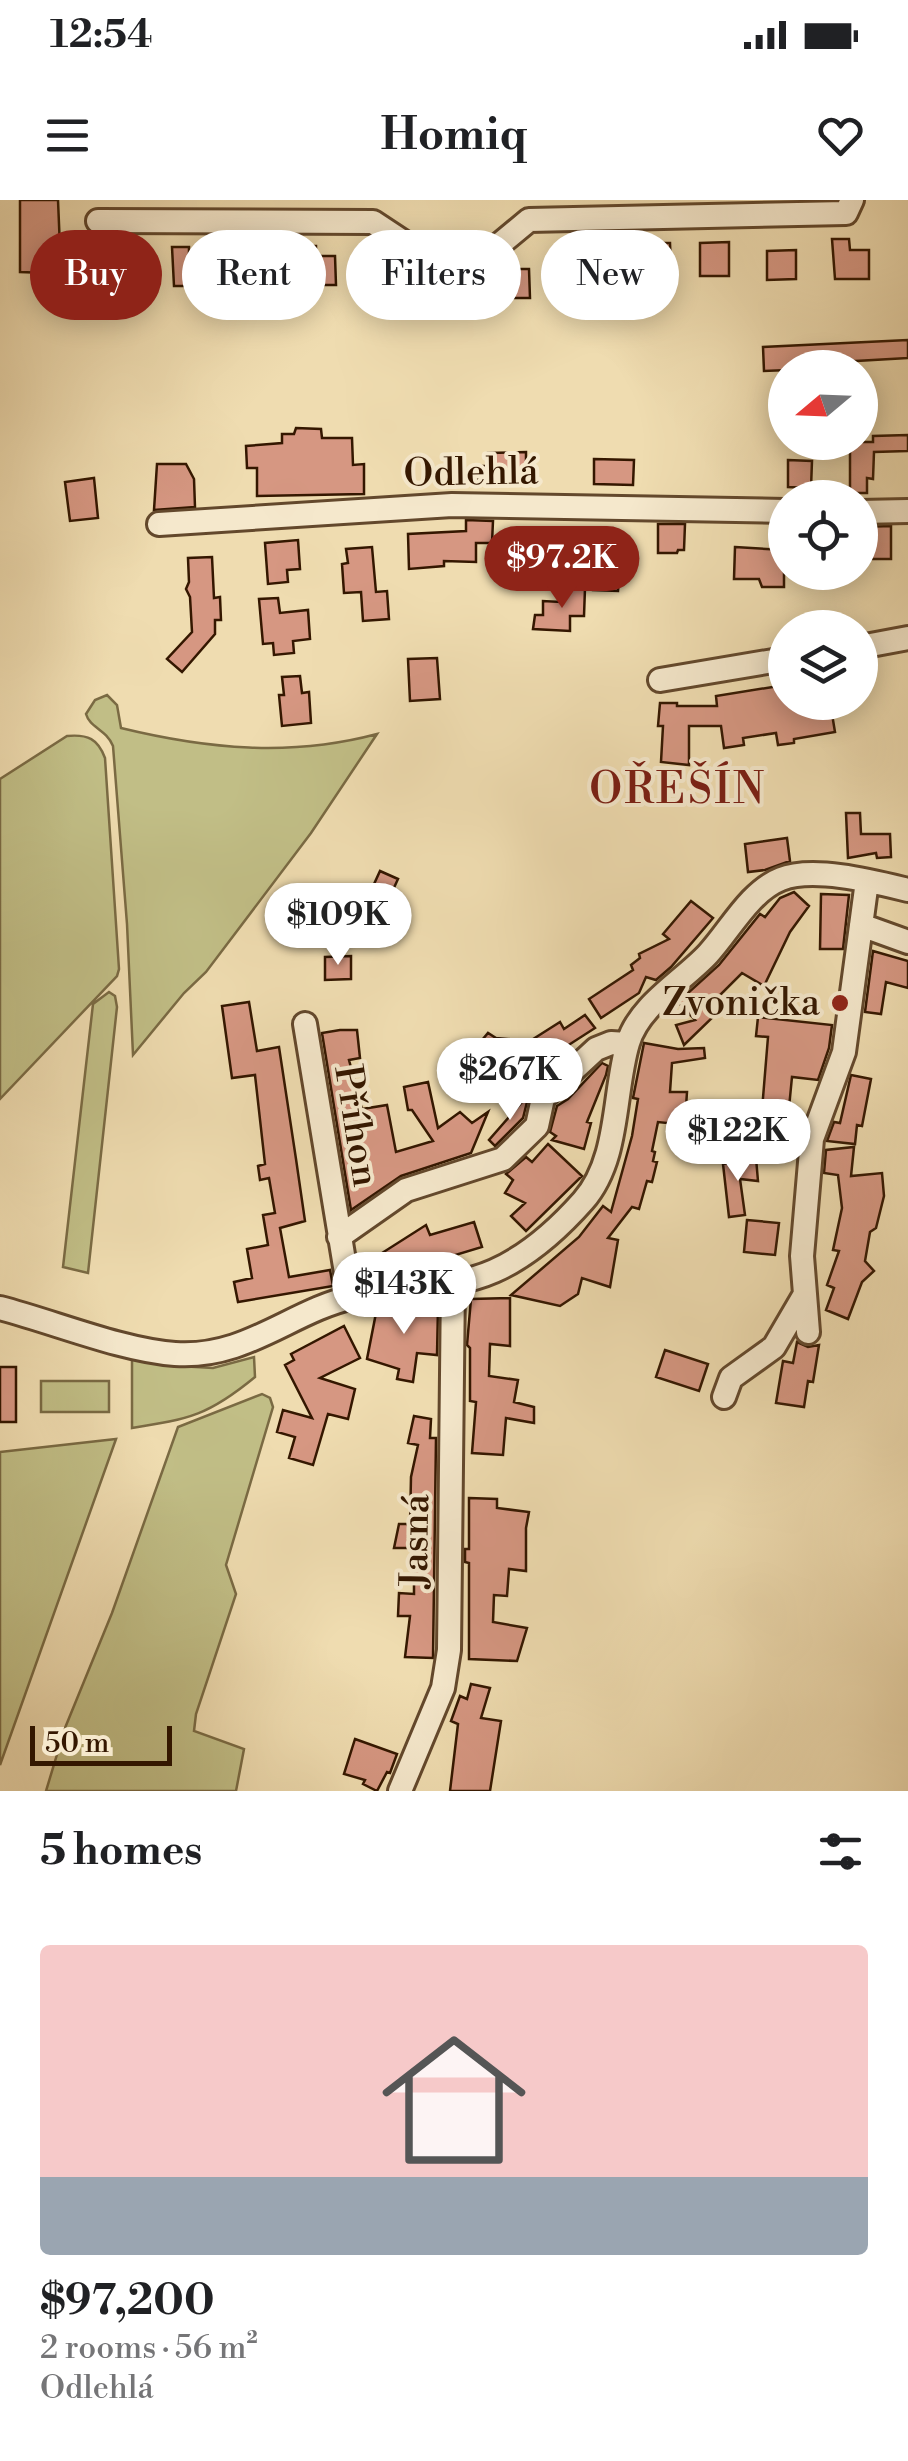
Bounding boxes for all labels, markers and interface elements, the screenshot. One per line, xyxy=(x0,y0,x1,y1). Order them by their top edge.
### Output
text: 12:54 xyxy=(50,12,153,59)
text: Homiq xyxy=(381,107,527,164)
icon: menu xyxy=(40,108,95,163)
icon: heart xyxy=(813,108,868,163)
chip: Buy xyxy=(30,230,162,320)
chip: Rent xyxy=(182,230,326,320)
chip: Filters xyxy=(346,230,521,320)
chip: New xyxy=(541,230,679,320)
north arrow xyxy=(768,350,878,460)
map controls xyxy=(768,350,878,720)
street label: Odlehlá xyxy=(403,448,540,498)
button: locate xyxy=(768,480,878,590)
pin: $97.2K xyxy=(481,526,643,611)
text: $97.2K xyxy=(506,538,618,578)
button: layers xyxy=(768,610,878,720)
district label: OŘEŠÍN xyxy=(589,761,767,817)
pin: $109K xyxy=(268,883,408,968)
text: $109K xyxy=(287,895,389,935)
place label: Zvonička xyxy=(662,980,821,1027)
marker: Zvonička xyxy=(829,992,851,1014)
pin: $267K xyxy=(440,1038,580,1123)
text: $267K xyxy=(459,1050,561,1090)
street label: Příhon xyxy=(323,1062,389,1190)
pin: $122K xyxy=(668,1099,808,1184)
text: $122K xyxy=(688,1111,788,1151)
pin: $143K xyxy=(334,1252,474,1337)
text: $143K xyxy=(354,1264,454,1304)
street label: Jasná xyxy=(392,1493,440,1590)
scale bar xyxy=(30,1721,172,1766)
text: 50 m xyxy=(45,1726,109,1761)
icon: filters xyxy=(813,1824,868,1879)
text: 5 homes xyxy=(40,1825,202,1878)
icon: home xyxy=(364,2010,544,2190)
text: $97,200 xyxy=(40,2275,214,2328)
text: 2 rooms · 56 m² xyxy=(40,2328,258,2368)
text: Odlehlá xyxy=(40,2368,154,2408)

